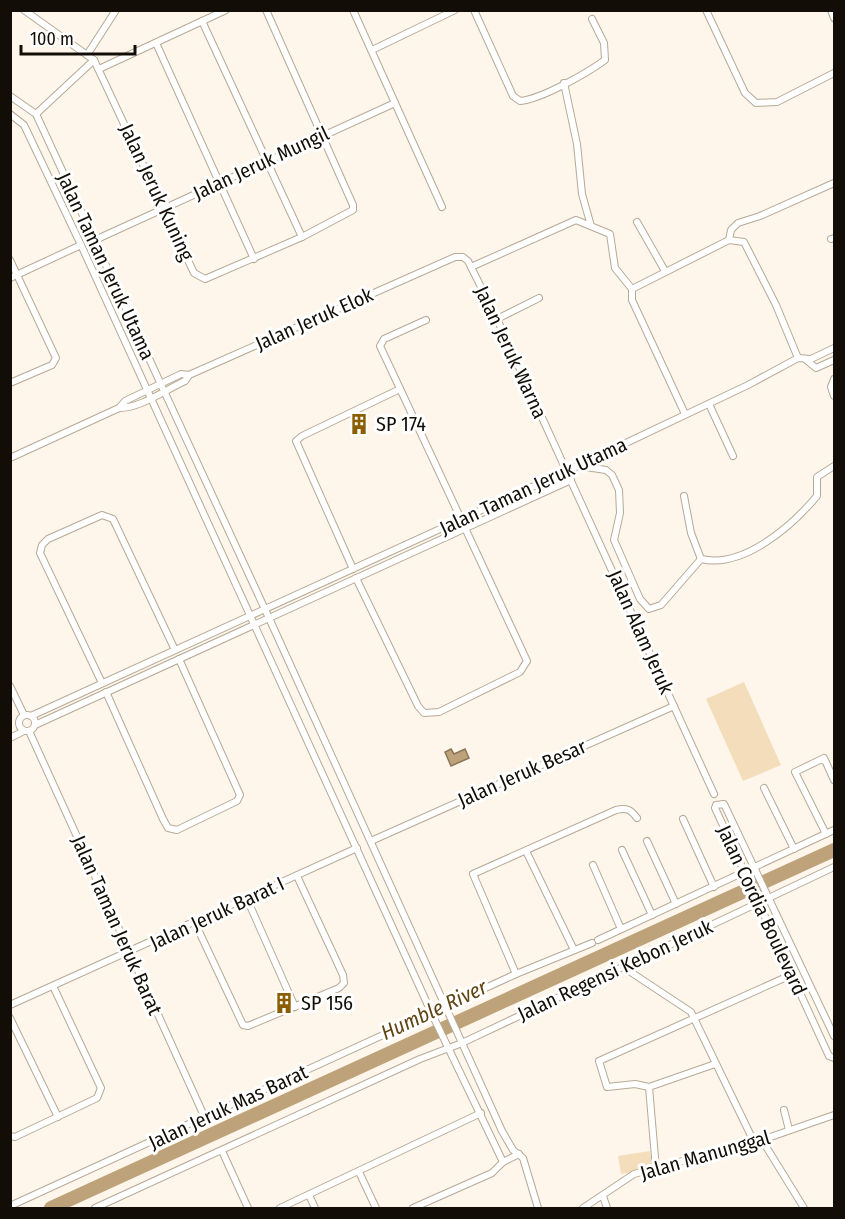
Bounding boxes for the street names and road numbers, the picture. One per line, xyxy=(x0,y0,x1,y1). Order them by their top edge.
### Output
street label: Jalan Jeruk Kuning xyxy=(115,120,199,265)
street label: Jalan Jeruk Mungil xyxy=(189,121,333,205)
street label: Jalan Taman Jeruk Utama xyxy=(52,169,160,363)
street label: Jalan Jeruk Elok xyxy=(251,282,377,356)
street label: Jalan Jeruk Warna xyxy=(470,282,552,422)
street label: Jalan Taman Jeruk Utama xyxy=(436,432,630,540)
street label: Jalan Alam Jeruk xyxy=(603,566,679,698)
street label: Jalan Jeruk Besar xyxy=(454,734,590,812)
street label: Jalan Cordia Boulevard xyxy=(712,821,812,999)
street label: Jalan Taman Jeruk Barat xyxy=(67,832,168,1019)
street label: Jalan Jeruk Barat I xyxy=(146,871,288,955)
street label: Jalan Regensi Kebon Jeruk xyxy=(514,914,717,1026)
street label: Jalan Jeruk Mas Barat xyxy=(145,1059,312,1154)
street label: Jalan Manunggal xyxy=(637,1125,773,1185)

